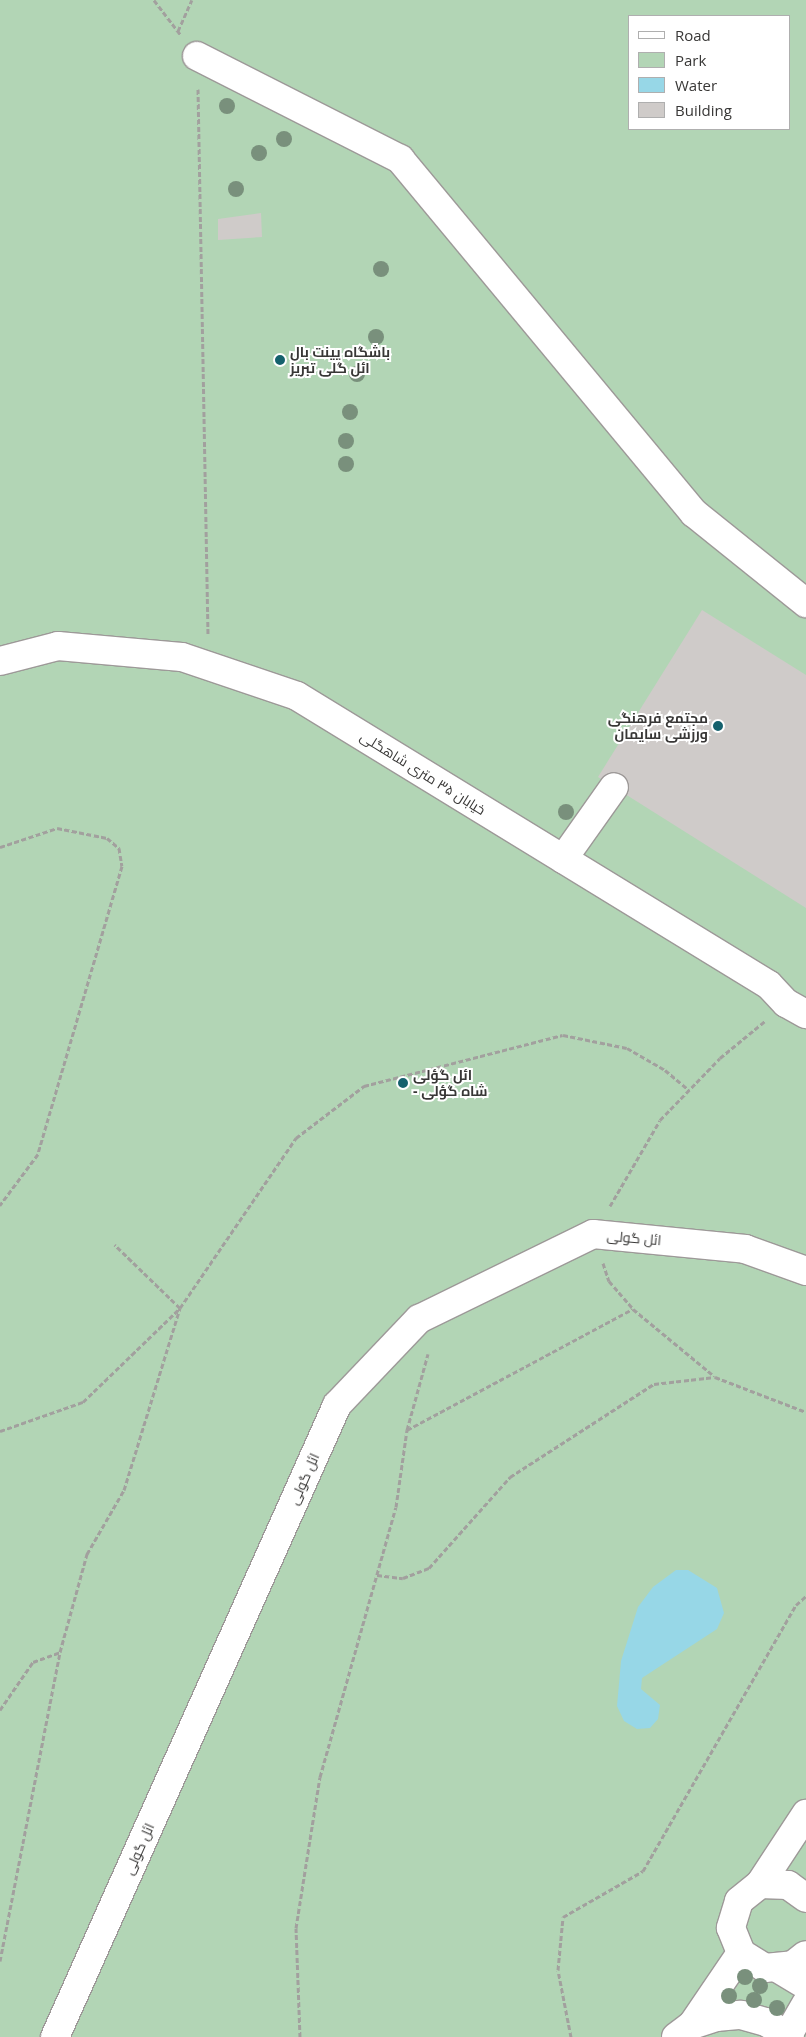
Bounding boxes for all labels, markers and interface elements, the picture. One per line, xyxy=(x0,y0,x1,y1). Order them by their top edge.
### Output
legend xyxy=(628,15,791,130)
text: Road xyxy=(675,25,711,45)
text: Park xyxy=(675,50,706,70)
text: Water xyxy=(675,75,717,95)
text: Building xyxy=(675,100,732,120)
place label: باشگاه پینت بال ائل گلی تبریز xyxy=(290,344,390,377)
marker: باشگاه پینت بال ائل گلی تبریز xyxy=(274,354,286,366)
place label: مجتمع فرهنگی ورزشی سایمان xyxy=(608,710,708,742)
marker: مجتمع فرهنگی ورزشی سایمان xyxy=(712,720,724,732)
street label: خیابان ۳۵ متری شاهگلی xyxy=(357,728,489,818)
place label: ائل گؤلی - شاه گؤلی xyxy=(413,1067,487,1100)
marker: ائل گؤلی - شاه گؤلی xyxy=(397,1077,409,1089)
street label: ائل گولی xyxy=(606,1227,662,1249)
street label: ائل گولی xyxy=(285,1451,323,1507)
street label: ائل گولی xyxy=(120,1821,158,1877)

